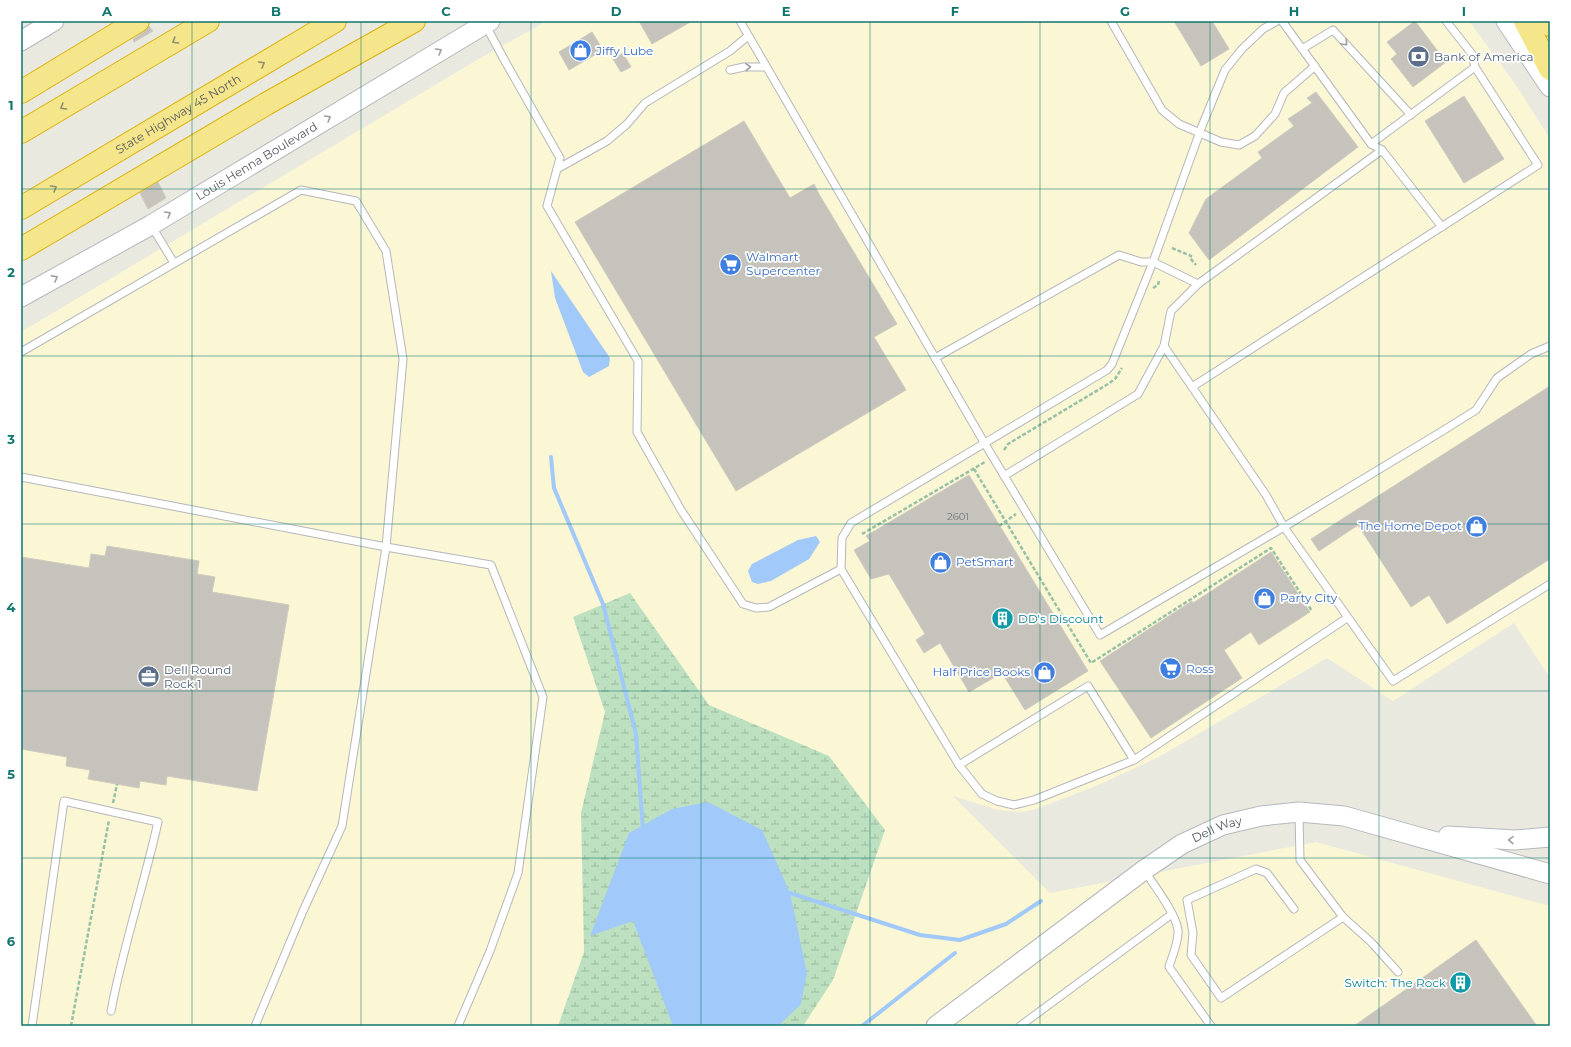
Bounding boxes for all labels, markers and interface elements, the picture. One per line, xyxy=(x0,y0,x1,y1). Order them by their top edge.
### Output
text: A xyxy=(101,3,113,19)
text: B xyxy=(271,3,281,19)
text: C xyxy=(441,3,451,19)
text: D xyxy=(611,3,622,19)
text: E xyxy=(782,3,791,19)
text: F xyxy=(951,3,959,19)
text: G xyxy=(1120,3,1130,19)
text: H xyxy=(1289,3,1299,19)
text: I xyxy=(1462,3,1466,19)
one-way arrow xyxy=(172,36,179,43)
shop icon: Jiffy Lube xyxy=(568,38,594,64)
one-way arrow xyxy=(1340,38,1348,46)
place label: Jiffy Lube xyxy=(595,43,653,58)
bank icon: Bank of America xyxy=(1405,44,1431,70)
one-way arrow xyxy=(435,49,442,56)
place label: Bank of America xyxy=(1434,49,1534,64)
one-way arrow xyxy=(258,61,265,68)
one-way arrow xyxy=(745,63,751,72)
street label: State Highway 45 North xyxy=(113,71,243,157)
text: 1 xyxy=(8,97,14,113)
one-way arrow xyxy=(60,103,67,110)
one-way arrow xyxy=(324,116,331,123)
street label: Louis Henna Boulevard xyxy=(193,119,320,203)
one-way arrow xyxy=(50,186,57,193)
one-way arrow xyxy=(164,212,171,219)
place label: Walmart Supercenter xyxy=(746,249,820,278)
supermarket icon: Walmart Supercenter xyxy=(718,251,744,277)
text: 2 xyxy=(7,264,15,280)
one-way arrow xyxy=(51,275,58,283)
text: 3 xyxy=(6,431,15,447)
house number: 2601 xyxy=(947,510,969,523)
shop icon: The Home Depot xyxy=(1464,513,1490,539)
place label: The Home Depot xyxy=(1359,518,1462,533)
shop icon: PetSmart xyxy=(928,549,954,575)
place label: PetSmart xyxy=(956,554,1014,569)
shop icon: Party City xyxy=(1252,585,1278,611)
place label: Party City xyxy=(1280,590,1338,605)
text: 4 xyxy=(7,599,16,615)
building icon: DD's Discount xyxy=(990,606,1016,632)
place label: DD's Discount xyxy=(1018,611,1103,626)
supermarket icon: Ross xyxy=(1158,656,1184,682)
shop icon: Half Price Books xyxy=(1032,659,1058,685)
place label: Ross xyxy=(1186,661,1214,676)
place label: Dell Round Rock 1 xyxy=(164,662,231,691)
office icon: Dell Round Rock 1 xyxy=(136,664,162,690)
place label: Half Price Books xyxy=(932,664,1030,679)
text: 5 xyxy=(7,766,15,782)
street label: Dell Way xyxy=(1189,813,1244,846)
one-way arrow xyxy=(1508,836,1514,844)
text: 6 xyxy=(7,933,16,949)
building icon: Switch: The Rock xyxy=(1448,970,1474,996)
place label: Switch: The Rock xyxy=(1345,975,1447,990)

